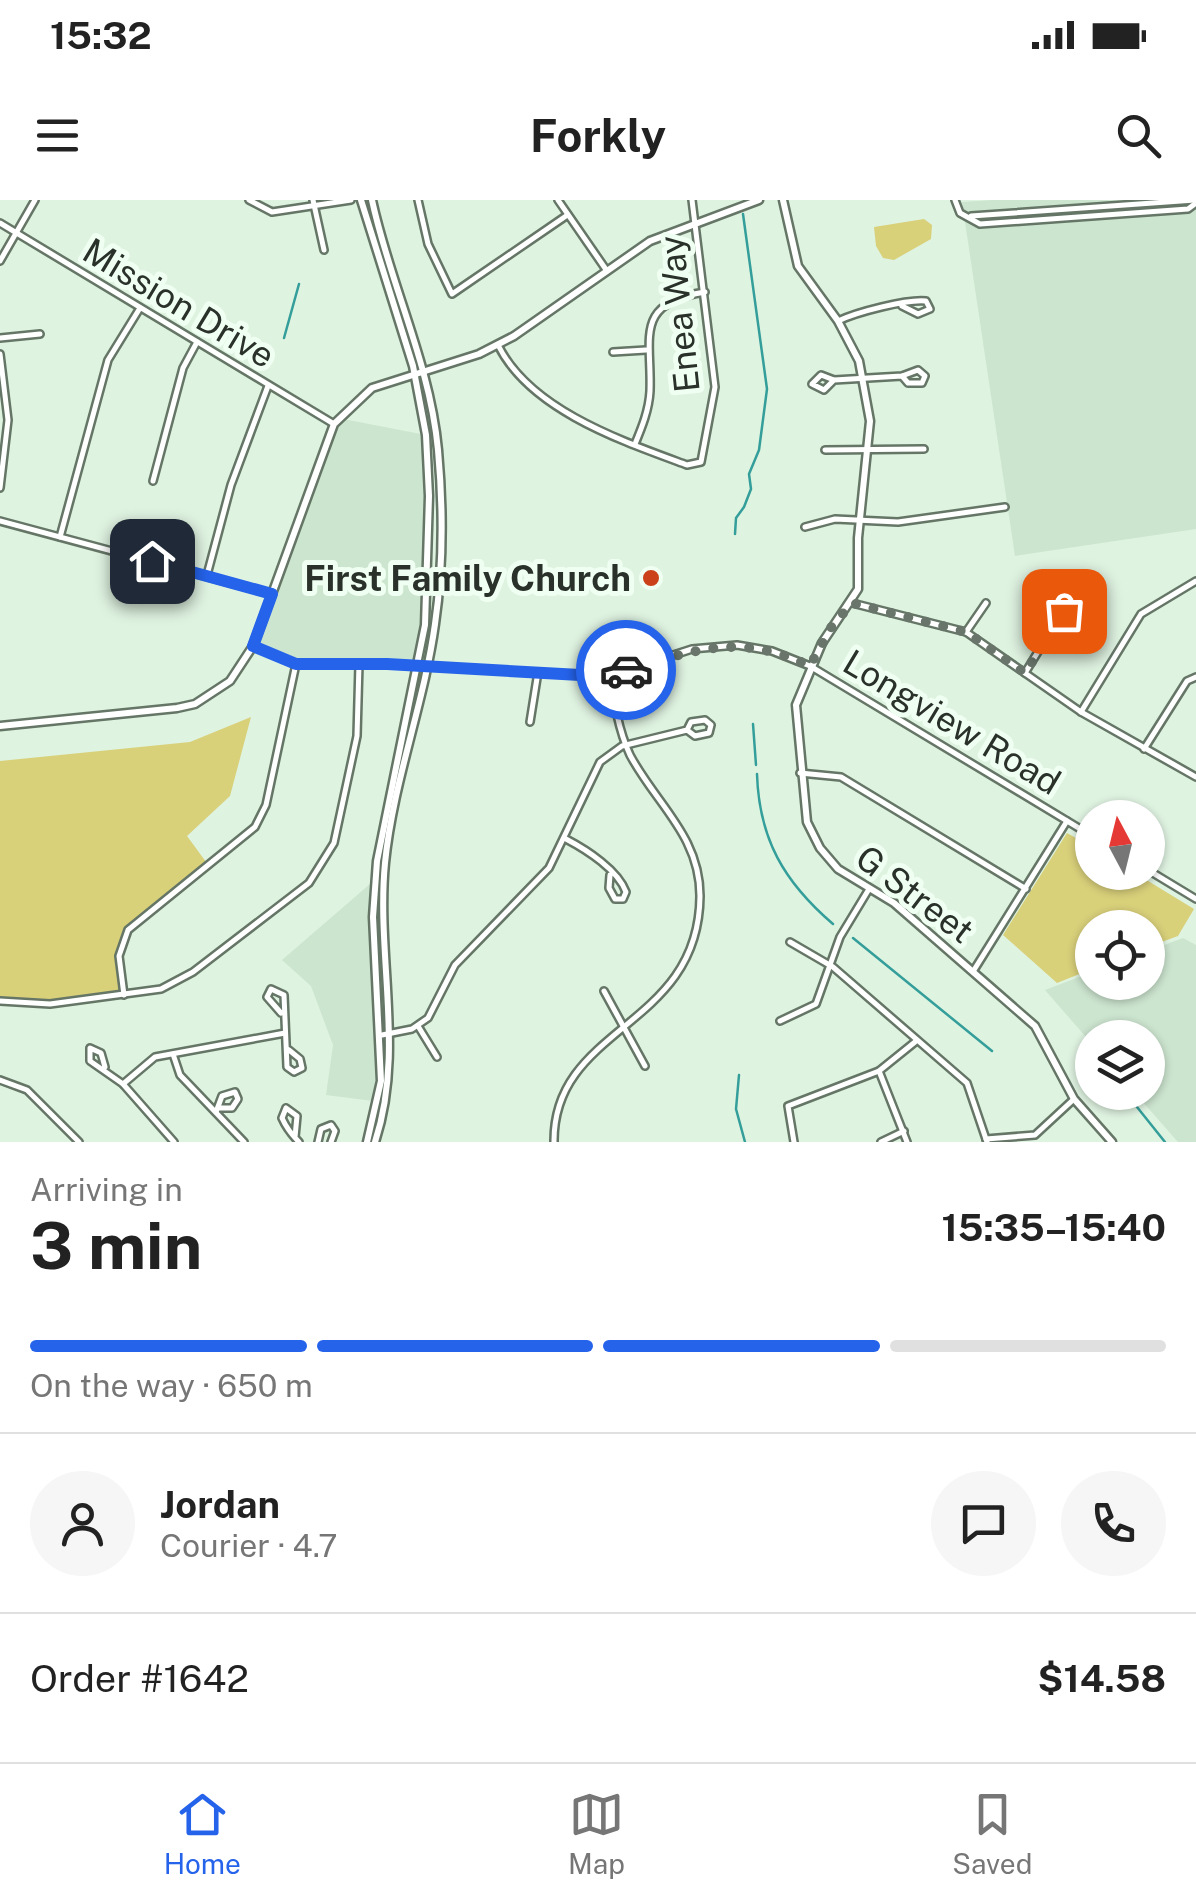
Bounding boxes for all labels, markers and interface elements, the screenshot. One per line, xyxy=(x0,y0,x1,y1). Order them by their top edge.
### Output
text: 15:32 xyxy=(50,13,152,58)
icon: menu xyxy=(30,108,85,163)
icon: search xyxy=(1111,108,1166,163)
text: Forkly xyxy=(530,109,666,162)
street label: Mission Drive xyxy=(76,230,282,376)
street label: Enea Way xyxy=(650,234,708,394)
pin xyxy=(110,519,195,604)
icon: home xyxy=(125,534,180,589)
place label: First Family Church xyxy=(304,558,631,599)
marker: First Family Church xyxy=(640,567,662,589)
pin xyxy=(1022,569,1107,654)
icon: bag xyxy=(1037,584,1092,639)
courier xyxy=(576,620,676,720)
street label: Longview Road xyxy=(836,641,1068,803)
icon: car xyxy=(599,643,654,698)
north arrow xyxy=(1075,800,1165,890)
map controls xyxy=(1075,800,1165,1110)
street label: G Street xyxy=(848,837,982,951)
button: locate xyxy=(1075,910,1165,1000)
button: layers xyxy=(1075,1020,1165,1110)
text: Arriving in xyxy=(30,1171,183,1208)
text: 15:35–15:40 xyxy=(942,1205,1166,1250)
text: 3 min xyxy=(30,1207,202,1284)
text: On the way · 650 m xyxy=(30,1367,313,1404)
button: person xyxy=(30,1471,135,1576)
button: chat xyxy=(931,1471,1036,1576)
button: phone xyxy=(1061,1471,1166,1576)
text: Jordan xyxy=(160,1482,280,1527)
text: Courier · 4.7 xyxy=(160,1527,337,1564)
text: Order #1642 xyxy=(30,1656,249,1701)
text: $14.58 xyxy=(1038,1656,1166,1701)
tab: Home xyxy=(164,1787,241,1880)
tab: Map xyxy=(568,1787,625,1880)
tab: Saved xyxy=(952,1787,1032,1880)

